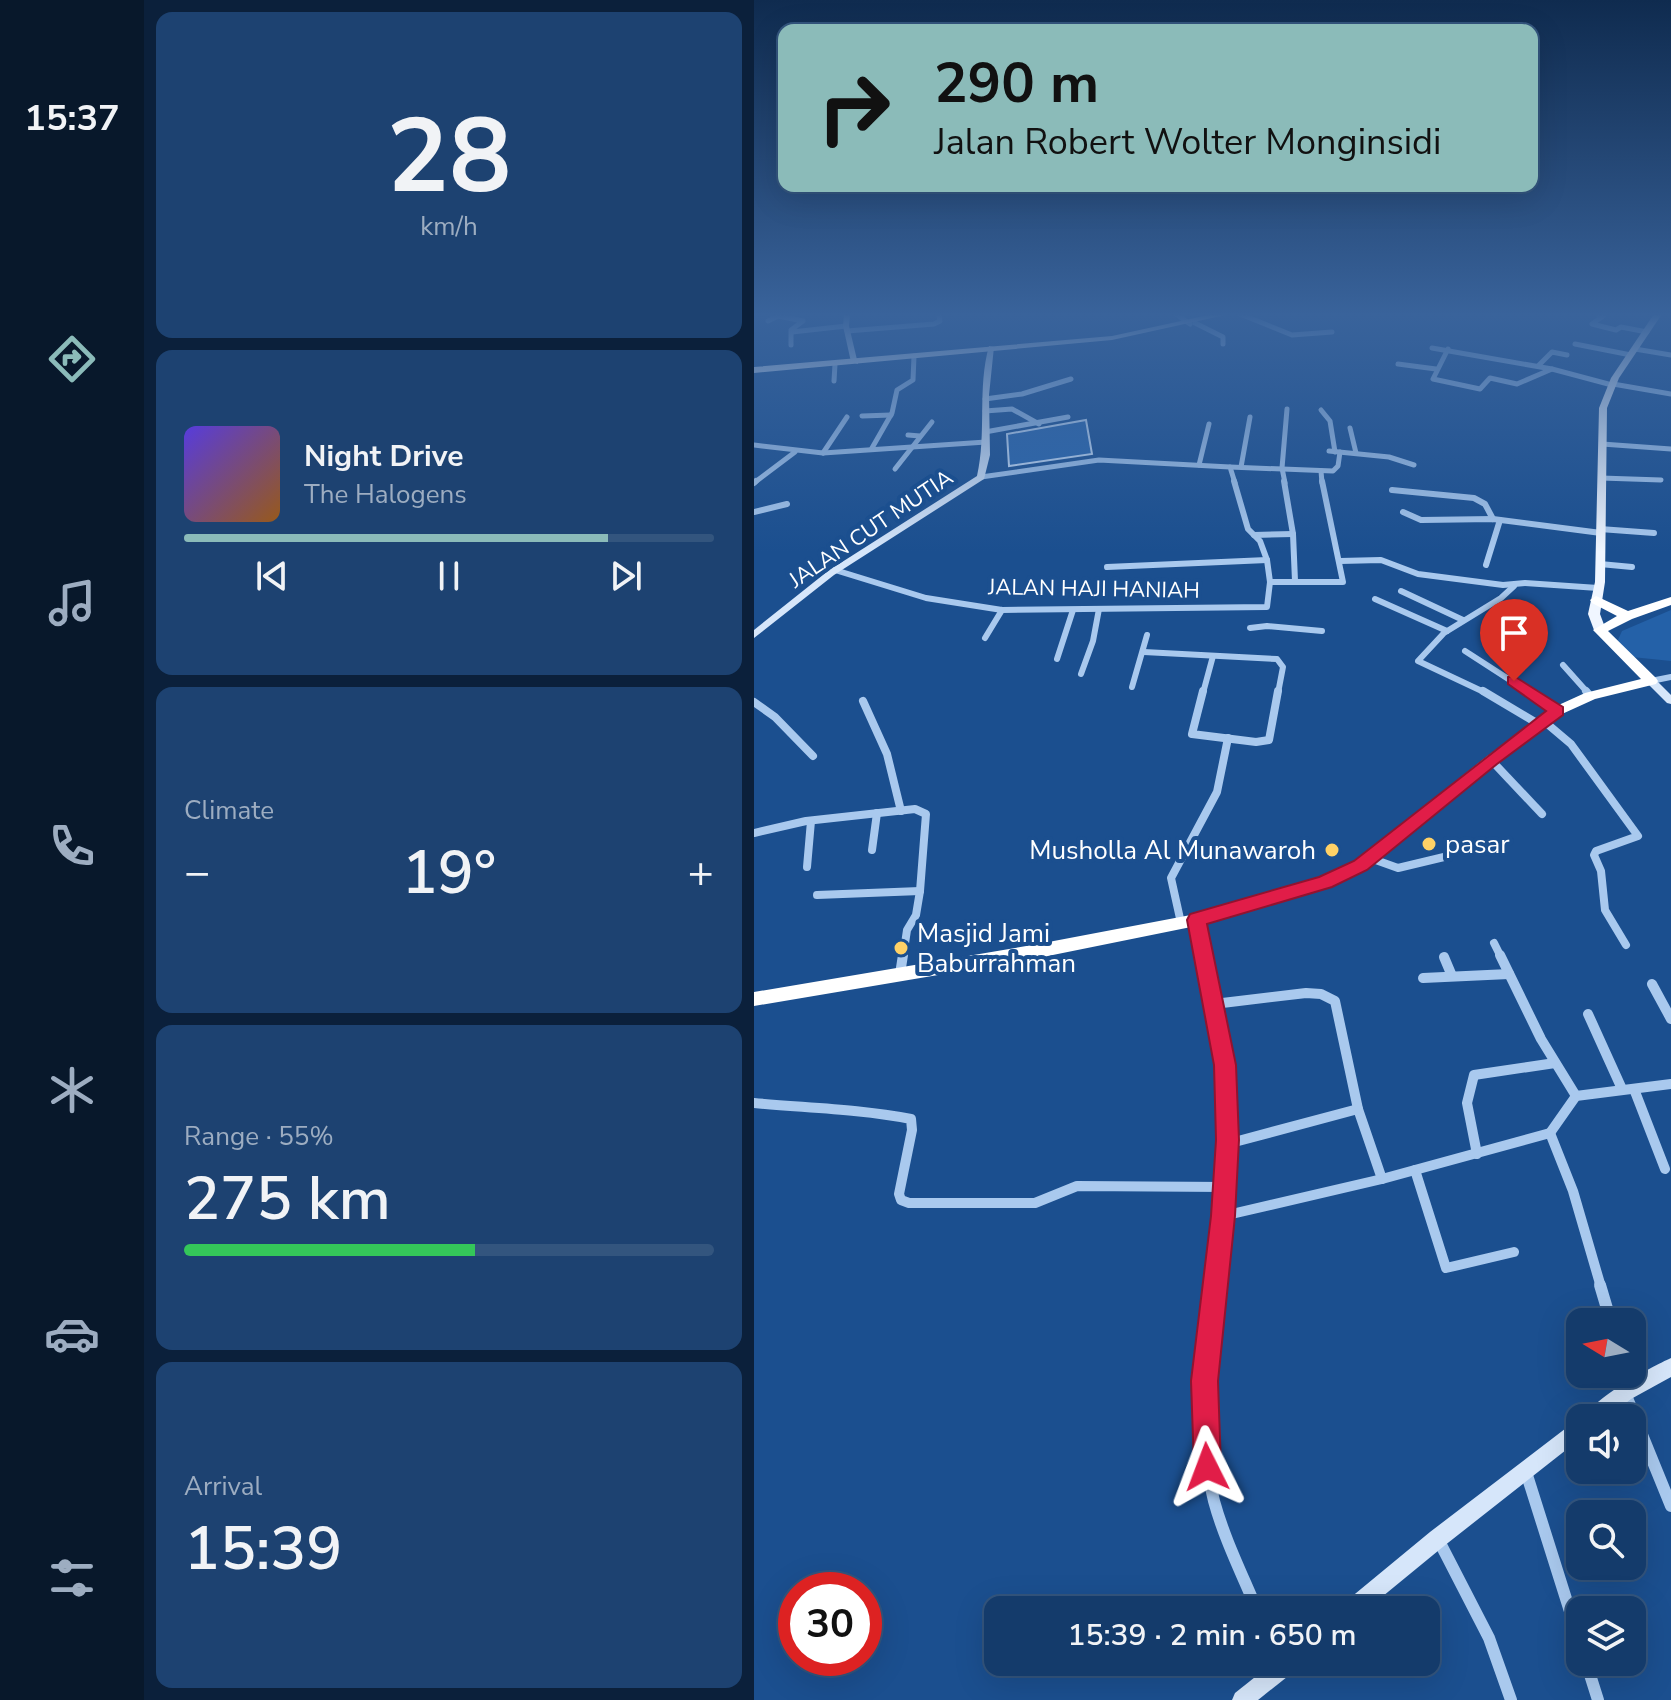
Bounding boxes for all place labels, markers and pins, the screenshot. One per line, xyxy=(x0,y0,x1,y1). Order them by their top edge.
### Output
pin xyxy=(1480,599,1548,681)
place label: pasar xyxy=(1445,827,1510,862)
place label: Musholla Al Munawaroh xyxy=(1029,833,1316,868)
marker: pasar xyxy=(1420,835,1438,853)
marker: Musholla Al Munawaroh xyxy=(1323,841,1341,859)
place label: Masjid Jami Baburrahman xyxy=(917,916,1076,981)
marker: Masjid Jami Baburrahman xyxy=(892,939,910,957)

